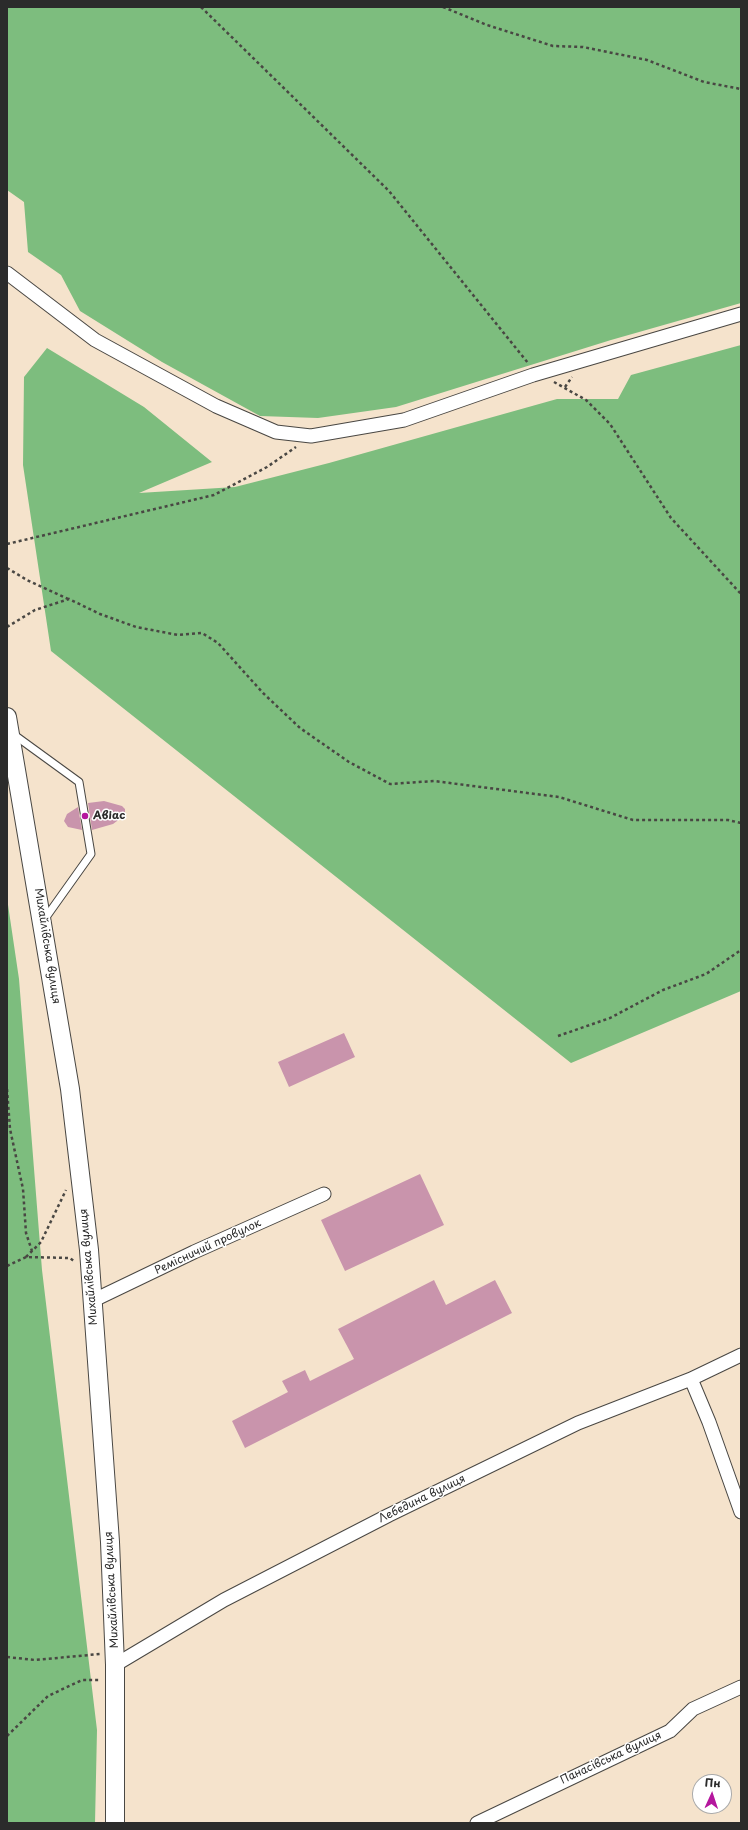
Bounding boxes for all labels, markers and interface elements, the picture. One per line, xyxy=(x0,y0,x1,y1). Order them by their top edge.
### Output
place label: Авіас xyxy=(93,809,125,823)
marker: Авіас xyxy=(80,811,90,821)
street label: Михайлівська вулиця xyxy=(31,887,63,1005)
street label: Михайлівська вулиця xyxy=(77,1208,101,1326)
street label: Ремісничий провулок xyxy=(153,1217,263,1277)
street label: Лебедина вулиця xyxy=(376,1472,468,1526)
street label: Михайлівська вулиця xyxy=(102,1531,122,1649)
street label: Панасівська вулиця xyxy=(558,1729,664,1787)
north arrow xyxy=(692,1774,732,1814)
text: Пн xyxy=(704,1774,721,1791)

